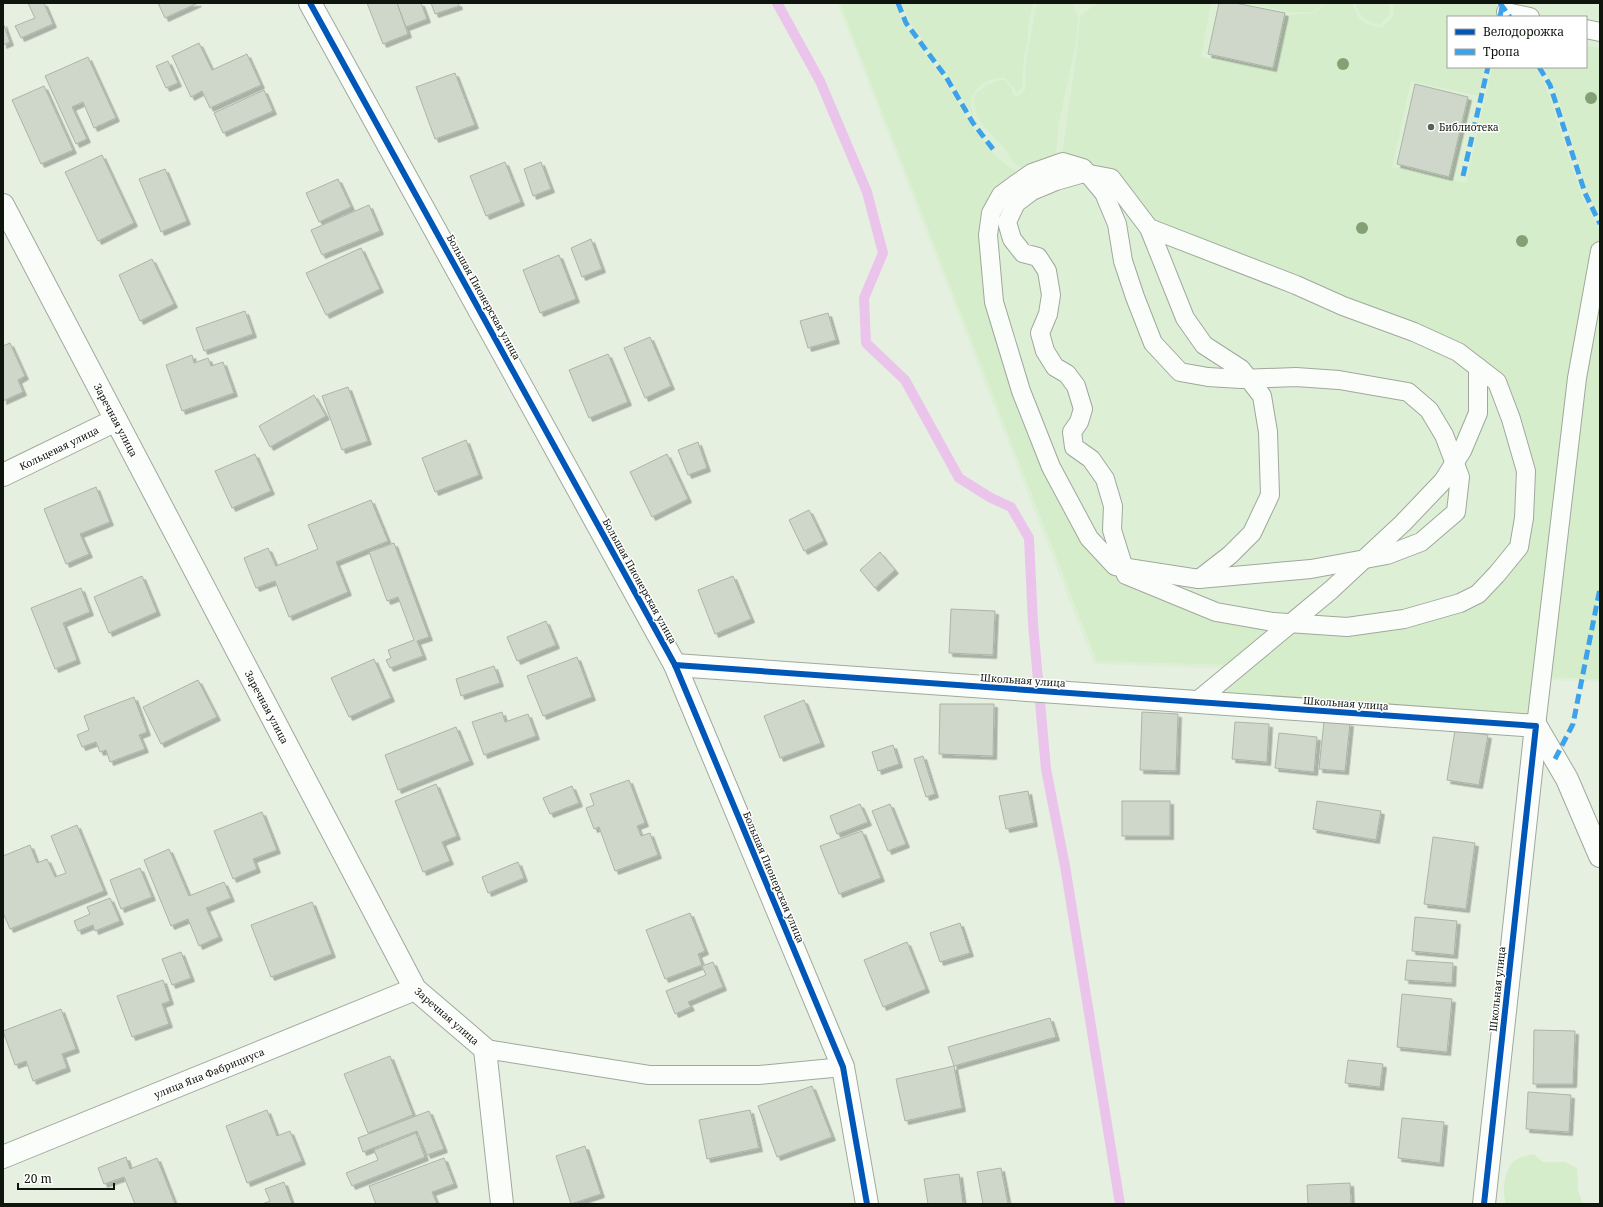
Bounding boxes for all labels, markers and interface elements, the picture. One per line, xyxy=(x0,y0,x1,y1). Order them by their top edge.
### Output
legend xyxy=(1447,16,1587,68)
text: Велодорожка xyxy=(1483,23,1564,40)
text: Тропа xyxy=(1483,43,1520,60)
place label: Библиотека xyxy=(1439,120,1499,134)
marker: Библиотека xyxy=(1426,122,1436,132)
street label: Большая Пионерская улица xyxy=(444,232,525,363)
street label: Заречная улица xyxy=(91,381,141,459)
street label: Кольцевая улица xyxy=(17,423,101,473)
street label: Большая Пионерская улица xyxy=(600,516,681,647)
street label: Заречная улица xyxy=(242,668,292,746)
street label: Школьная улица xyxy=(980,670,1066,690)
street label: Школьная улица xyxy=(1303,693,1389,713)
street label: Большая Пионерская улица xyxy=(740,809,808,945)
street label: Школьная улица xyxy=(1486,945,1508,1032)
street label: Заречная улица xyxy=(412,984,482,1048)
street label: улица Яна Фабрициуса xyxy=(152,1044,267,1102)
scale bar xyxy=(18,1165,114,1191)
text: 20 m xyxy=(24,1170,52,1187)

